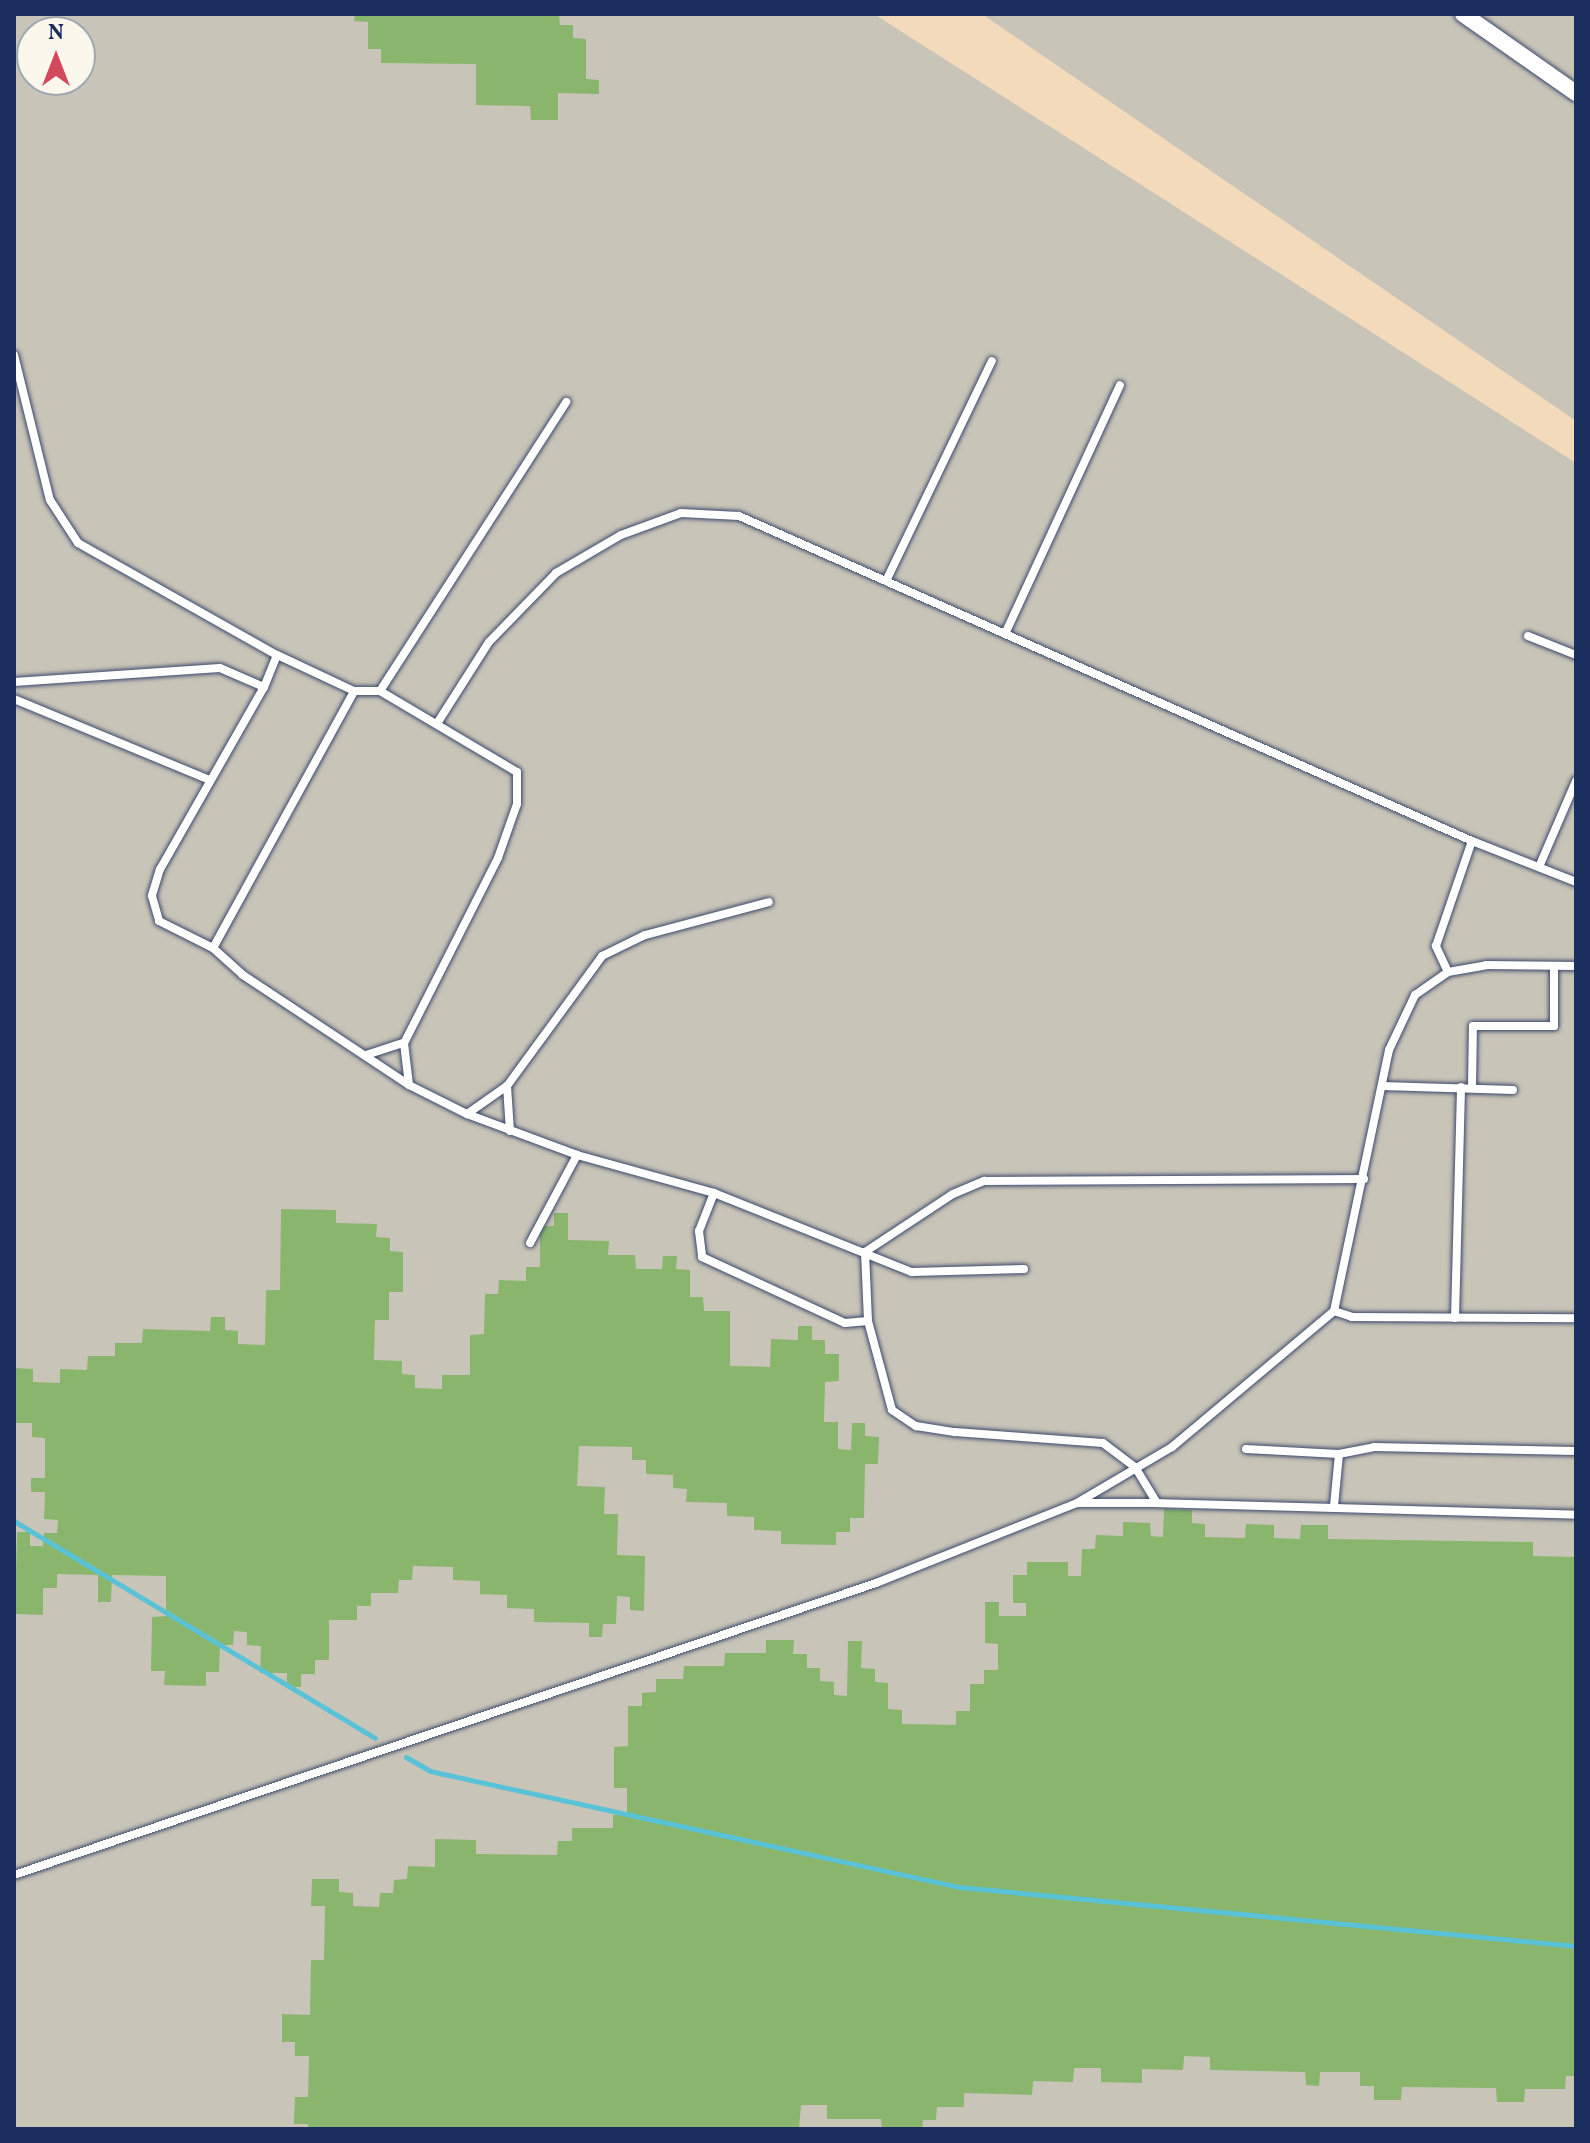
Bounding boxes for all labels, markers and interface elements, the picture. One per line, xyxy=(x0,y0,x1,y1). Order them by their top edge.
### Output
north arrow xyxy=(16,16,96,96)
text: N xyxy=(48,18,64,49)

